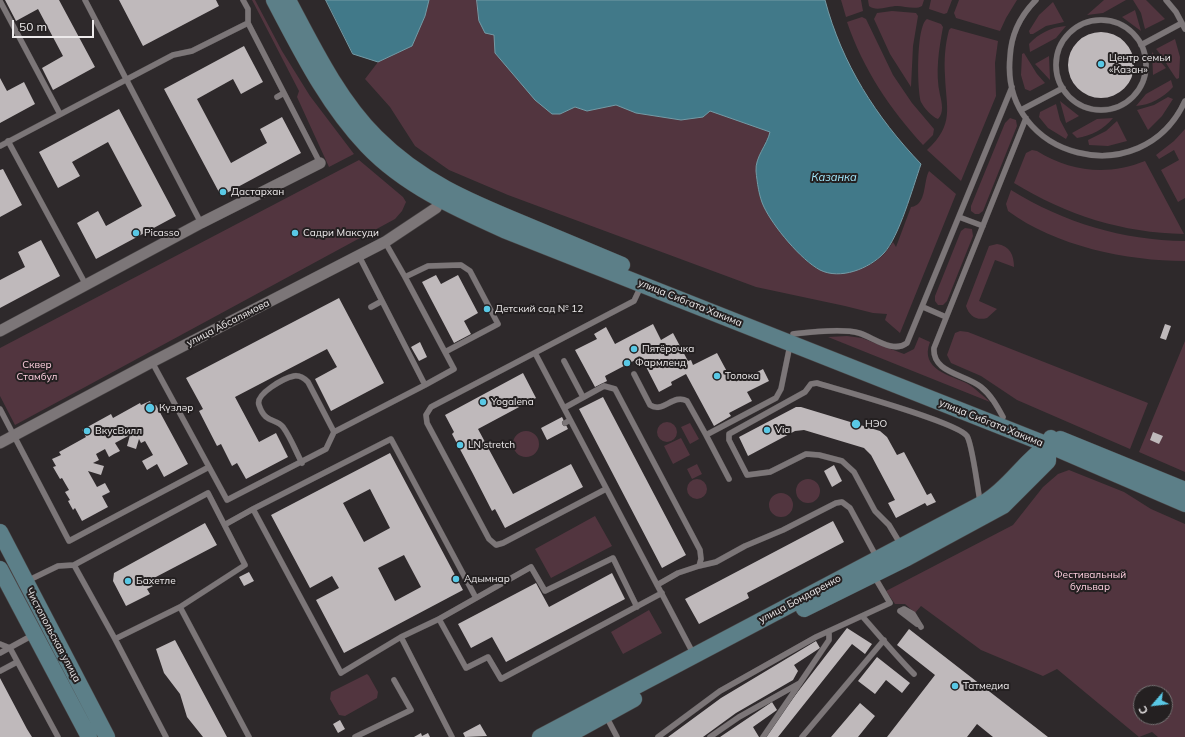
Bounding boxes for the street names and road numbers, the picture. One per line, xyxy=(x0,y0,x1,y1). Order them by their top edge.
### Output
street label: улица Сибгата Хакима xyxy=(636,277,744,329)
street label: улица Абсалямова xyxy=(185,297,271,349)
street label: улица Сибгата Хакима xyxy=(937,397,1045,449)
street label: улица Бондаренко xyxy=(757,572,843,626)
street label: Чистопольская улица xyxy=(23,586,83,684)

